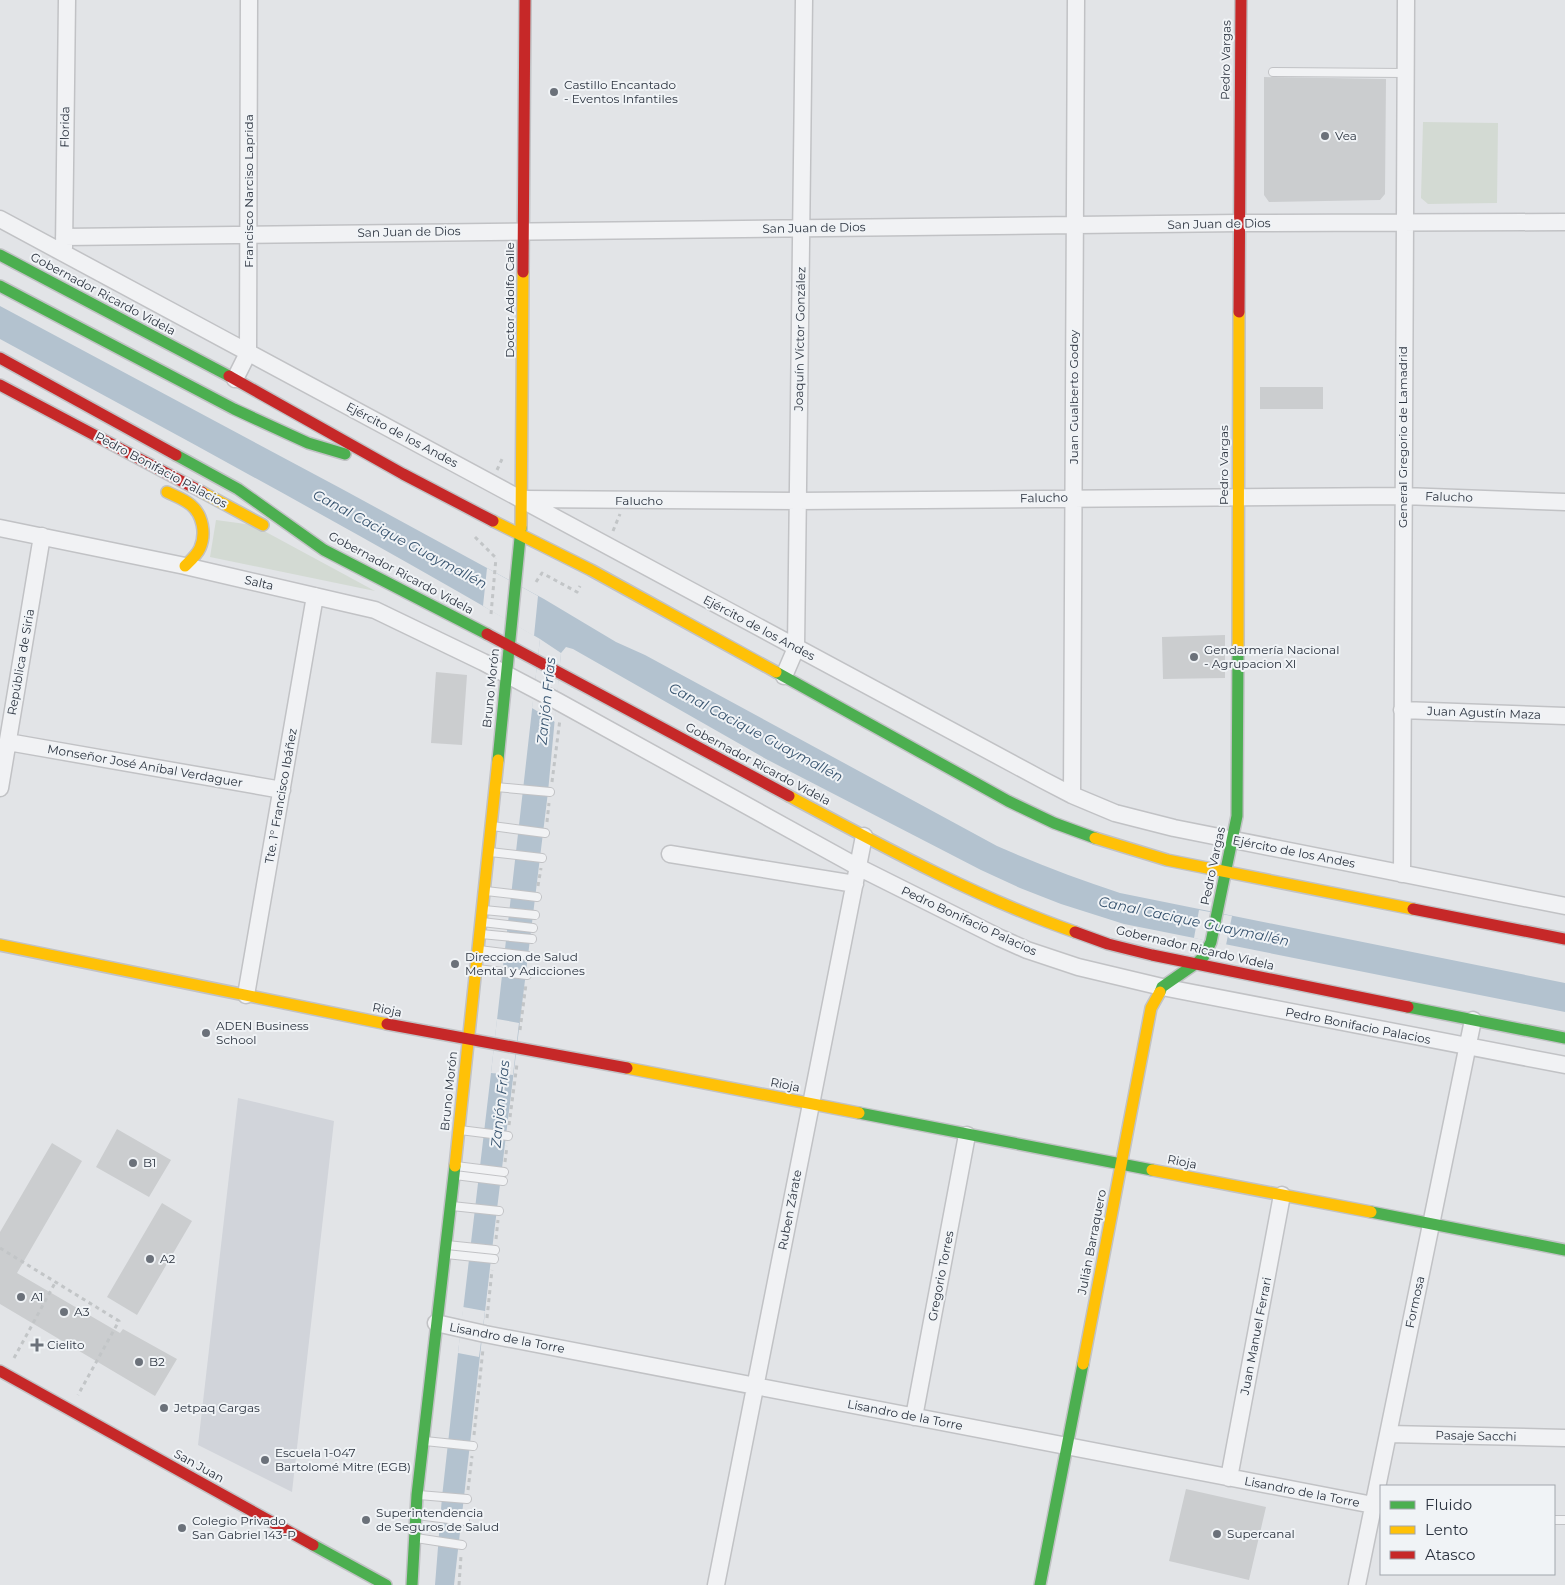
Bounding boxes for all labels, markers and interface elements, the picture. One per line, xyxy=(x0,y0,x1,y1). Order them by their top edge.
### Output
street label: Pedro Vargas xyxy=(1217,20,1234,100)
place label: Castillo Encantado - Eventos Infantiles xyxy=(564,77,678,106)
marker: Castillo Encantado - Eventos Infantiles xyxy=(548,86,560,98)
street label: Florida xyxy=(57,106,72,148)
street label: Francisco Narciso Laprida xyxy=(241,114,256,268)
place label: Vea xyxy=(1335,128,1357,143)
marker: Vea xyxy=(1319,130,1331,142)
street label: San Juan de Dios xyxy=(1167,215,1271,232)
street label: San Juan de Dios xyxy=(762,219,866,236)
street label: San Juan de Dios xyxy=(357,223,461,240)
street label: Doctor Adolfo Calle xyxy=(502,242,517,358)
street label: Gobernador Ricardo Videla xyxy=(28,249,178,338)
street label: Joaquín Víctor González xyxy=(791,267,808,412)
street label: Juan Gualberto Godoy xyxy=(1066,329,1081,465)
street label: General Gregorio de Lamadrid xyxy=(1395,346,1410,528)
street label: Ejército de los Andes xyxy=(344,399,461,470)
street label: Pedro Vargas xyxy=(1216,425,1231,505)
street label: Pedro Bonifacio Palacios xyxy=(92,428,230,511)
water label: Canal Cacique Guaymallén xyxy=(310,485,490,593)
street label: Falucho xyxy=(1425,488,1473,505)
street label: Falucho xyxy=(1020,490,1068,505)
street label: Falucho xyxy=(615,493,663,508)
street label: Gobernador Ricardo Videla xyxy=(326,528,476,617)
street label: Salta xyxy=(243,572,275,593)
street label: Ejército de los Andes xyxy=(701,592,818,663)
street label: República de Siria xyxy=(4,607,37,716)
place label: Gendarmería Nacional - Agrupacion XI xyxy=(1204,642,1339,671)
street label: Bruno Morón xyxy=(479,647,502,729)
marker: Gendarmería Nacional - Agrupacion XI xyxy=(1188,651,1200,663)
water label: Zanjón Frías xyxy=(532,656,560,747)
water label: Canal Cacique Guaymallén xyxy=(666,678,846,786)
street label: Juan Agustín Maza xyxy=(1426,703,1541,722)
street label: Gobernador Ricardo Videla xyxy=(683,719,833,808)
street label: Tte. 1° Francisco Ibáñez xyxy=(261,727,300,865)
street label: Monseñor José Aníbal Verdaguer xyxy=(46,741,244,790)
street label: Pedro Vargas xyxy=(1197,825,1228,906)
street label: Ejército de los Andes xyxy=(1232,832,1357,871)
street label: Pedro Bonifacio Palacios xyxy=(899,883,1039,959)
water label: Canal Cacique Guaymallén xyxy=(1097,892,1291,950)
street label: Gobernador Ricardo Videla xyxy=(1114,922,1276,973)
place label: Direccion de Salud Mental y Adicciones xyxy=(465,949,585,978)
marker: Direccion de Salud Mental y Adicciones xyxy=(449,958,461,970)
street label: Rioja xyxy=(371,999,403,1020)
street label: Pedro Bonifacio Palacios xyxy=(1284,1004,1432,1047)
place label: ADEN Business School xyxy=(216,1018,309,1047)
marker: ADEN Business School xyxy=(200,1027,212,1039)
street label: Bruno Morón xyxy=(437,1050,460,1132)
water label: Zanjón Frías xyxy=(486,1059,514,1150)
street label: Rioja xyxy=(769,1074,801,1095)
street label: Rioja xyxy=(1166,1151,1198,1172)
place label: B1 xyxy=(143,1155,156,1170)
marker: B1 xyxy=(127,1157,139,1169)
street label: Ruben Zárate xyxy=(774,1168,805,1251)
street label: Julián Barraquero xyxy=(1074,1188,1109,1297)
street label: Gregorio Torres xyxy=(924,1229,957,1322)
place label: A2 xyxy=(160,1251,176,1266)
marker: A2 xyxy=(144,1253,156,1265)
street label: Formosa xyxy=(1402,1274,1427,1329)
street label: Juan Manuel Ferrari xyxy=(1237,1276,1274,1397)
place label: A1 xyxy=(31,1289,43,1304)
marker: A1 xyxy=(15,1291,27,1303)
place label: A3 xyxy=(74,1304,90,1319)
marker: A3 xyxy=(58,1306,70,1318)
street label: Lisandro de la Torre xyxy=(448,1319,566,1356)
place label: Cielito xyxy=(47,1337,85,1352)
marker: Cielito xyxy=(31,1339,43,1351)
place label: B2 xyxy=(149,1354,165,1369)
marker: B2 xyxy=(133,1356,145,1368)
street label: Lisandro de la Torre xyxy=(846,1396,964,1433)
place label: Jetpaq Cargas xyxy=(173,1400,260,1415)
marker: Jetpaq Cargas xyxy=(158,1402,170,1414)
street label: Pasaje Sacchi xyxy=(1435,1427,1517,1444)
place label: Escuela 1-047 Bartolomé Mitre (EGB) xyxy=(275,1445,411,1474)
street label: San Juan xyxy=(172,1446,227,1485)
marker: Escuela 1-047 Bartolomé Mitre (EGB) xyxy=(259,1454,271,1466)
street label: Lisandro de la Torre xyxy=(1243,1473,1361,1510)
legend xyxy=(1380,1485,1555,1575)
text: Fluido xyxy=(1425,1495,1472,1514)
place label: Superintendencia de Seguros de Salud xyxy=(376,1505,499,1534)
place label: Colegio Privado San Gabriel 143-P xyxy=(192,1513,296,1542)
marker: Superintendencia de Seguros de Salud xyxy=(360,1514,372,1526)
text: Lento xyxy=(1425,1520,1468,1539)
marker: Colegio Privado San Gabriel 143-P xyxy=(176,1522,188,1534)
place label: Supercanal xyxy=(1227,1526,1295,1541)
marker: Supercanal xyxy=(1211,1528,1223,1540)
text: Atasco xyxy=(1425,1545,1475,1564)

